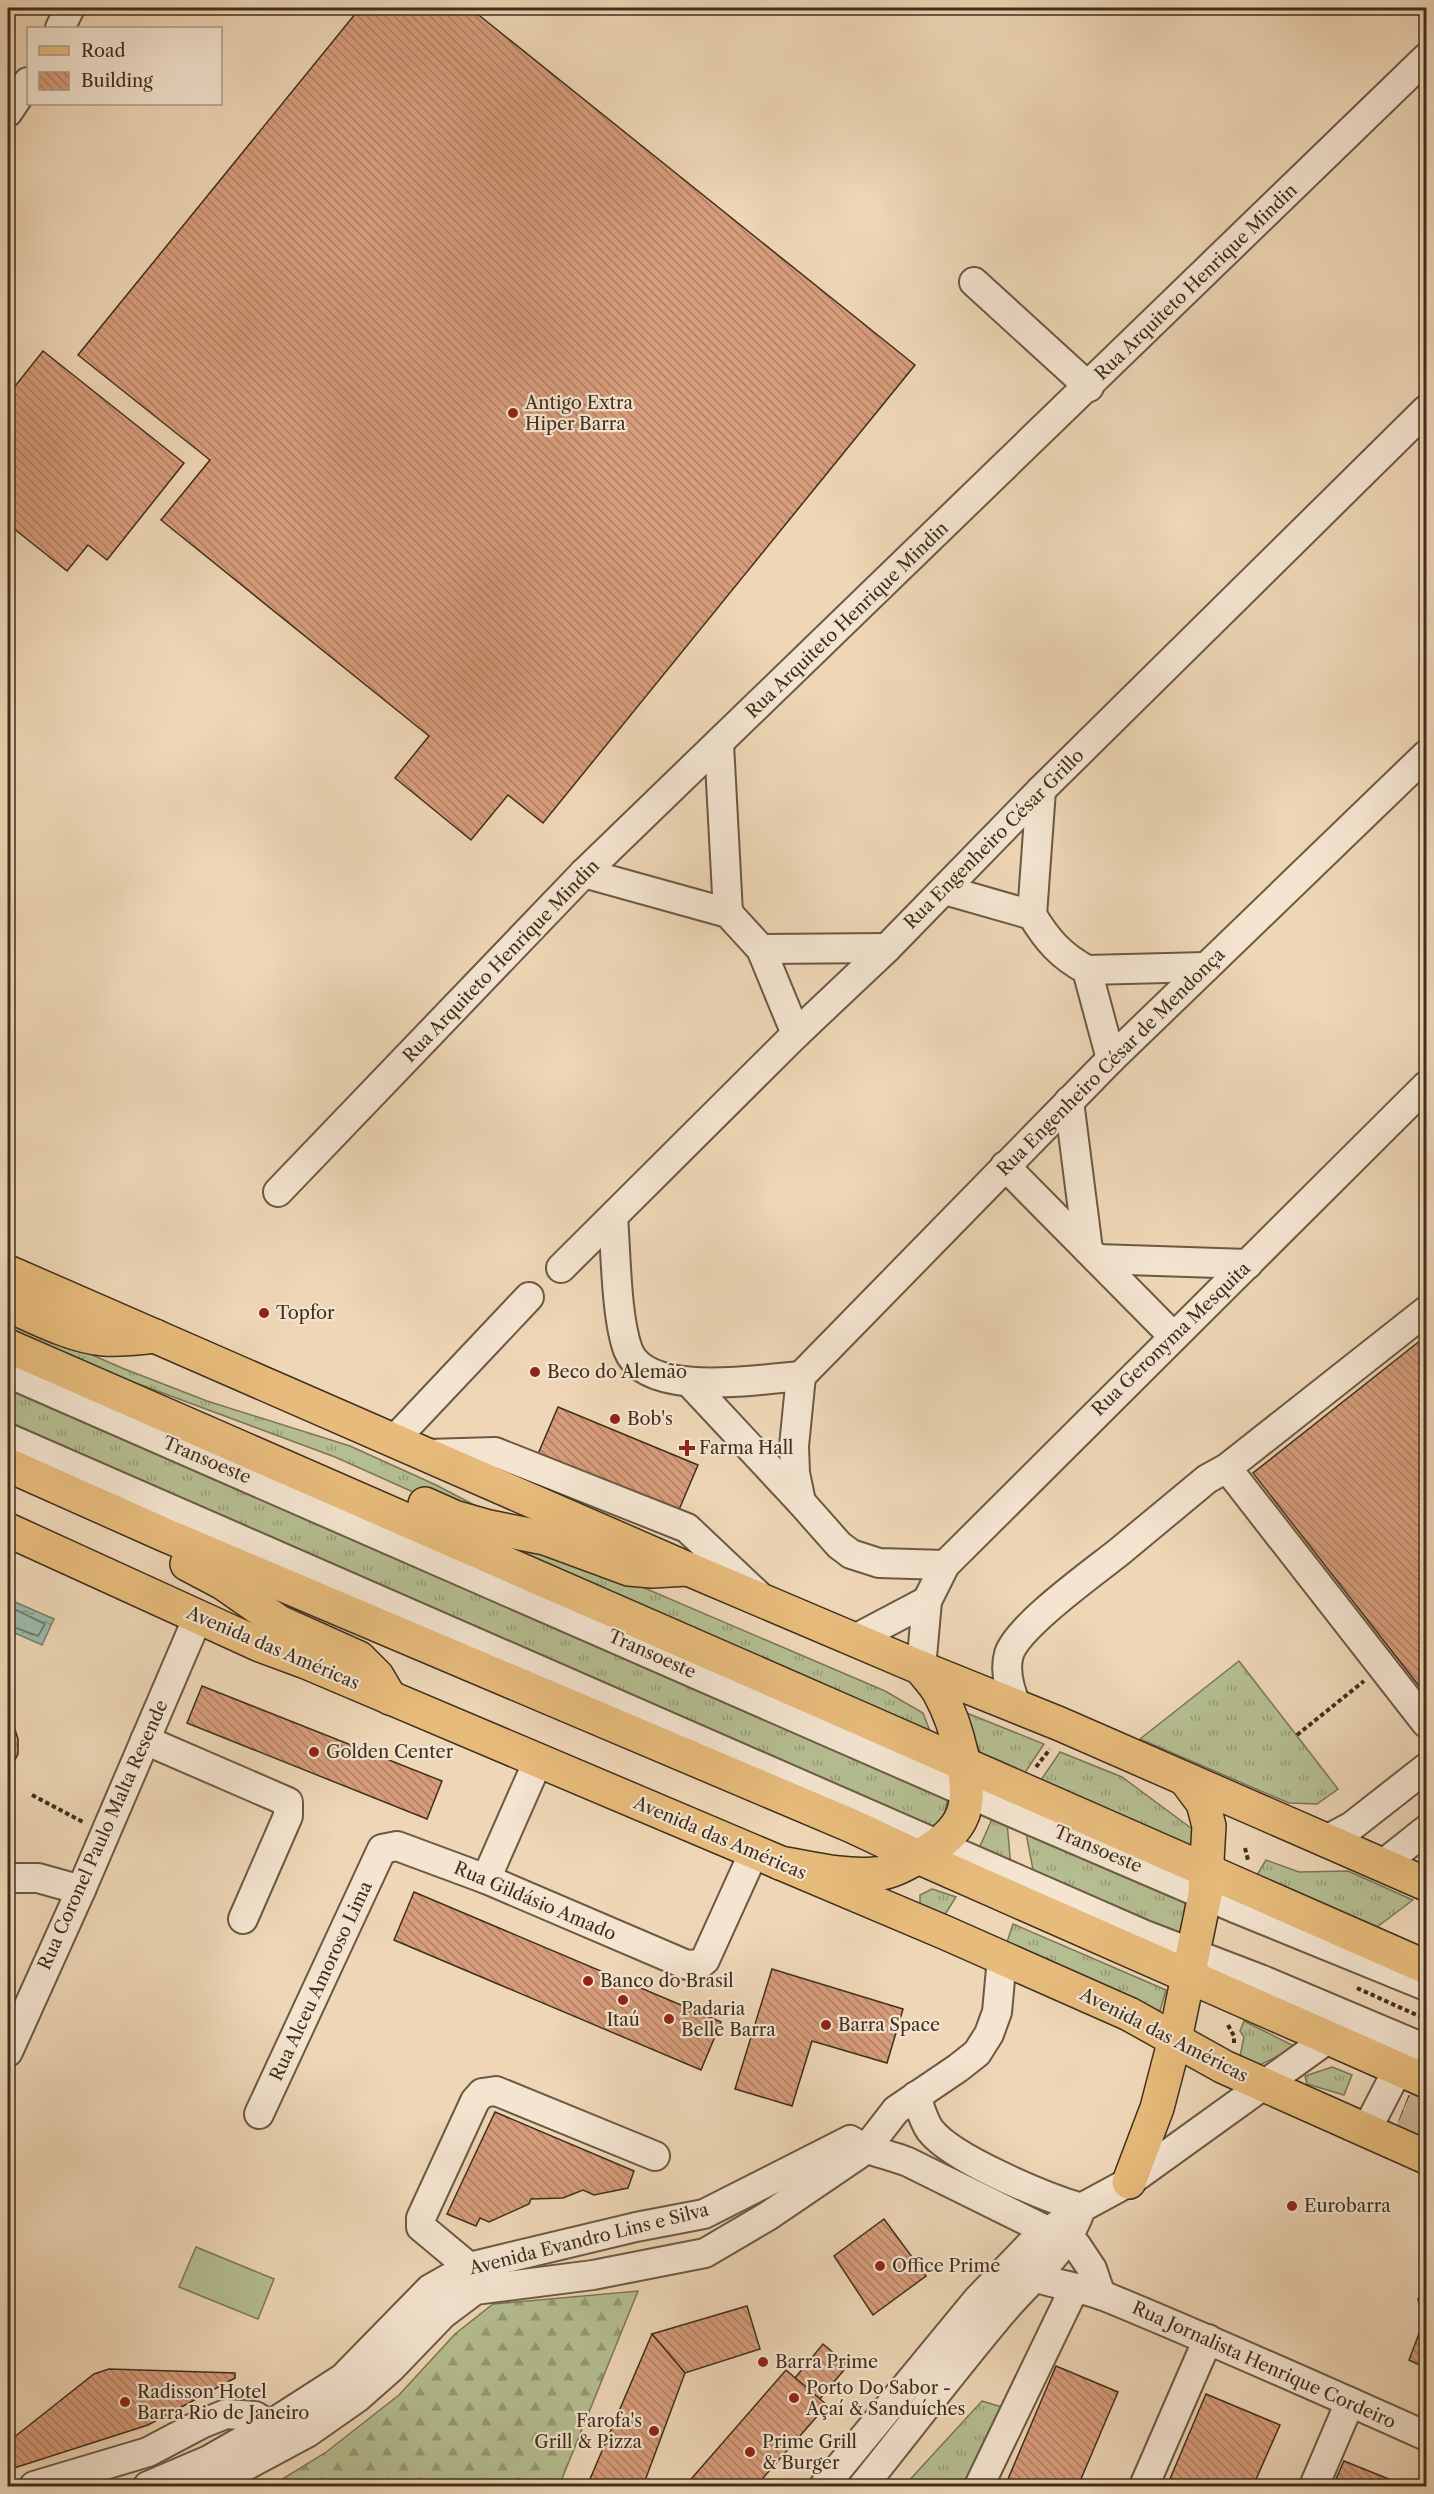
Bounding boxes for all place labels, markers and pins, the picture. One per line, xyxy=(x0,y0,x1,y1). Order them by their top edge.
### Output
place label: Antigo Extra Hiper Barra xyxy=(524,392,633,435)
marker: Antigo Extra Hiper Barra xyxy=(506,406,520,420)
place label: Topfor xyxy=(276,1302,335,1324)
marker: Topfor xyxy=(257,1306,271,1320)
place label: Beco do Alemão xyxy=(547,1361,687,1383)
marker: Beco do Alemão xyxy=(528,1365,542,1379)
place label: Bob's xyxy=(627,1408,673,1430)
marker: Bob's xyxy=(608,1412,622,1426)
place label: Farma Hall xyxy=(699,1437,793,1459)
marker: Farma Hall xyxy=(680,1441,694,1455)
place label: Golden Center xyxy=(326,1741,454,1763)
marker: Golden Center xyxy=(307,1745,321,1759)
place label: Banco do Brasil xyxy=(600,1970,734,1992)
marker: Banco do Brasil xyxy=(581,1974,595,1988)
marker: Itaú xyxy=(616,1993,630,2007)
place label: Padaria Belle Barra xyxy=(681,1998,776,2041)
place label: Itaú xyxy=(606,2009,640,2031)
marker: Padaria Belle Barra xyxy=(662,2012,676,2026)
place label: Barra Space xyxy=(838,2014,940,2036)
marker: Barra Space xyxy=(819,2018,833,2032)
place label: Eurobarra xyxy=(1304,2195,1391,2217)
marker: Eurobarra xyxy=(1285,2199,1299,2213)
place label: Office Prime xyxy=(892,2255,1000,2277)
marker: Office Prime xyxy=(873,2259,887,2273)
place label: Barra Prime xyxy=(775,2351,878,2373)
marker: Barra Prime xyxy=(756,2355,770,2369)
place label: Porto Do Sabor - Açaí & Sanduíches xyxy=(805,2377,965,2420)
place label: Radisson Hotel Barra Rio de Janeiro xyxy=(137,2381,309,2424)
marker: Porto Do Sabor - Açaí & Sanduíches xyxy=(787,2391,801,2405)
marker: Radisson Hotel Barra Rio de Janeiro xyxy=(118,2395,132,2409)
place label: Farofa's Grill & Pizza xyxy=(534,2410,642,2453)
marker: Farofa's Grill & Pizza xyxy=(647,2424,661,2438)
place label: Prime Grill & Burger xyxy=(762,2431,857,2474)
marker: Prime Grill & Burger xyxy=(743,2445,757,2459)

